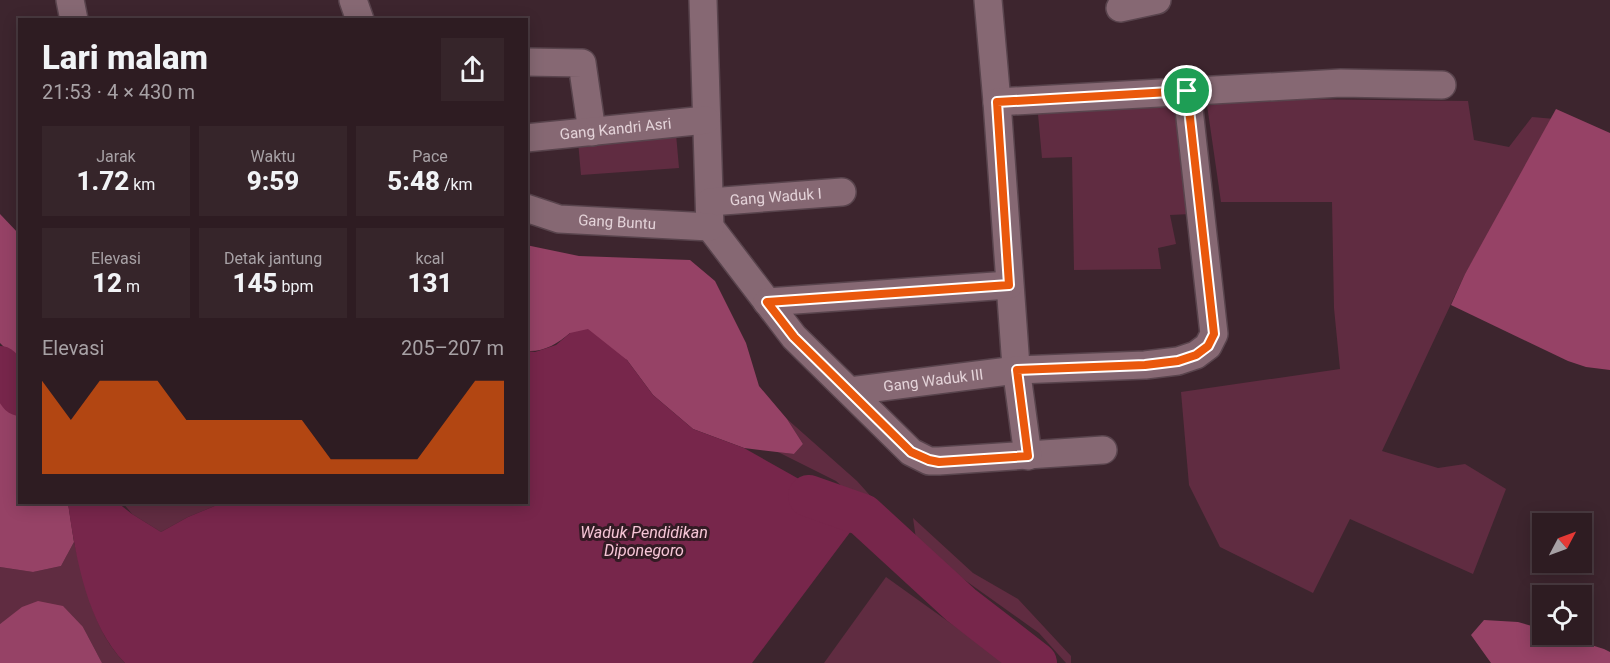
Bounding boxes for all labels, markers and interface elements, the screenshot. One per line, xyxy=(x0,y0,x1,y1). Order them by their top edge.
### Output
text: Lari malam xyxy=(42,38,208,77)
button: share xyxy=(441,38,504,101)
pin xyxy=(1161,65,1212,116)
icon: arrive xyxy=(1170,74,1203,107)
text: 21:53 · 4 × 430 m xyxy=(42,80,195,104)
street label: Gang Kandri Asri xyxy=(559,115,672,144)
text: Jarak xyxy=(96,147,136,166)
text: Waktu xyxy=(251,147,295,166)
text: Pace xyxy=(412,147,448,166)
text: 1.72 xyxy=(77,166,129,196)
text: 9:59 xyxy=(247,166,299,196)
text: 5:48 xyxy=(387,166,440,196)
text: km xyxy=(129,175,155,194)
text: /km xyxy=(440,175,473,194)
street label: Gang Waduk I xyxy=(729,185,823,209)
street label: Gang Buntu xyxy=(578,211,657,233)
text: Elevasi xyxy=(91,249,141,268)
text: Detak jantung xyxy=(224,249,322,268)
text: kcal xyxy=(416,249,444,268)
text: 12 xyxy=(92,268,122,298)
text: 145 xyxy=(233,268,278,298)
text: 131 xyxy=(408,268,452,298)
text: m xyxy=(122,277,140,296)
text: bpm xyxy=(278,277,313,296)
text: Elevasi xyxy=(42,336,104,360)
text: 205–207 m xyxy=(401,336,504,360)
street label: Gang Waduk III xyxy=(882,365,984,396)
north arrow xyxy=(1532,513,1592,573)
map controls xyxy=(1532,513,1592,645)
water label: Waduk Pendidikan Diponegoro xyxy=(580,523,708,560)
button: locate xyxy=(1532,585,1592,645)

